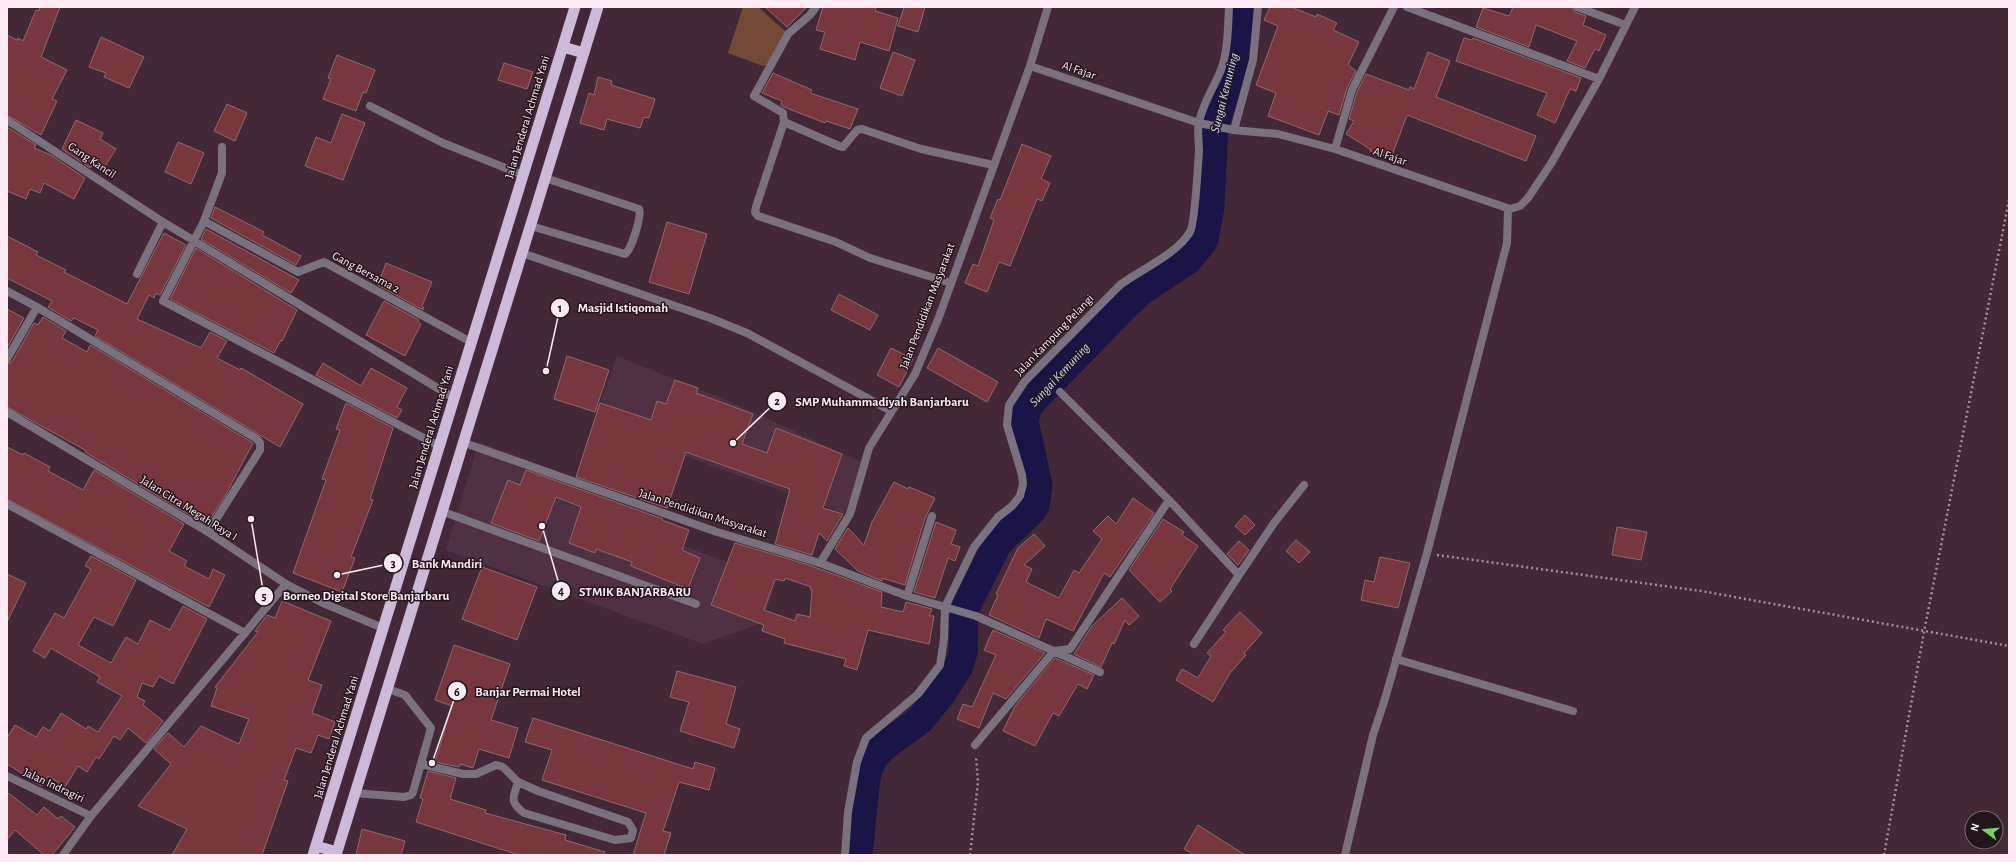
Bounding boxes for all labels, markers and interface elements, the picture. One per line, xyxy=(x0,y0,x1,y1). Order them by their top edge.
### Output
water label: Sungai Kemuning xyxy=(1209,51,1241,134)
street label: Jalan Jenderal Achmad Yani xyxy=(503,54,551,180)
street label: Al Fajar xyxy=(1060,59,1098,82)
street label: Gang Kancil xyxy=(66,140,118,180)
street label: Al Fajar xyxy=(1371,145,1409,168)
street label: Jalan Pendidikan Masyarakat xyxy=(897,241,958,371)
street label: Gang Bersama 2 xyxy=(330,249,402,295)
street label: Jalan Kampung Pelangi xyxy=(1012,292,1096,378)
callout: Masjid Istiqomah xyxy=(550,295,676,320)
text: 1 xyxy=(558,302,562,314)
text: Masjid Istiqomah xyxy=(578,302,668,315)
water label: Sungai Kemuning xyxy=(1027,340,1093,409)
street label: Jalan Jenderal Achmad Yani xyxy=(407,364,455,490)
callout: SMP Muhammadiyah Banjarbaru xyxy=(767,389,977,414)
text: 2 xyxy=(774,395,780,407)
text: SMP Muhammadiyah Banjarbaru xyxy=(795,396,969,409)
street label: Jalan Citra Megah Raya I xyxy=(138,473,239,543)
street label: Jalan Pendidikan Masyarakat xyxy=(637,487,769,540)
callout: Bank Mandiri xyxy=(383,550,490,575)
text: 3 xyxy=(390,557,396,569)
text: Bank Mandiri xyxy=(412,558,482,571)
callout: STMIK BANJARBARU xyxy=(551,579,698,604)
callout: Borneo Digital Store Banjarbaru xyxy=(254,583,457,608)
text: 4 xyxy=(558,585,564,597)
text: STMIK BANJARBARU xyxy=(579,586,691,599)
text: 5 xyxy=(261,590,267,602)
text: Borneo Digital Store Banjarbaru xyxy=(283,590,449,603)
street label: Jalan Jenderal Achmad Yani xyxy=(312,674,360,800)
callout: Banjar Permai Hotel xyxy=(447,679,588,704)
text: 6 xyxy=(454,686,460,698)
text: Banjar Permai Hotel xyxy=(475,686,581,699)
street label: Jalan Indragiri xyxy=(22,766,86,804)
north arrow xyxy=(1964,810,2004,850)
text: N xyxy=(1969,822,1981,833)

